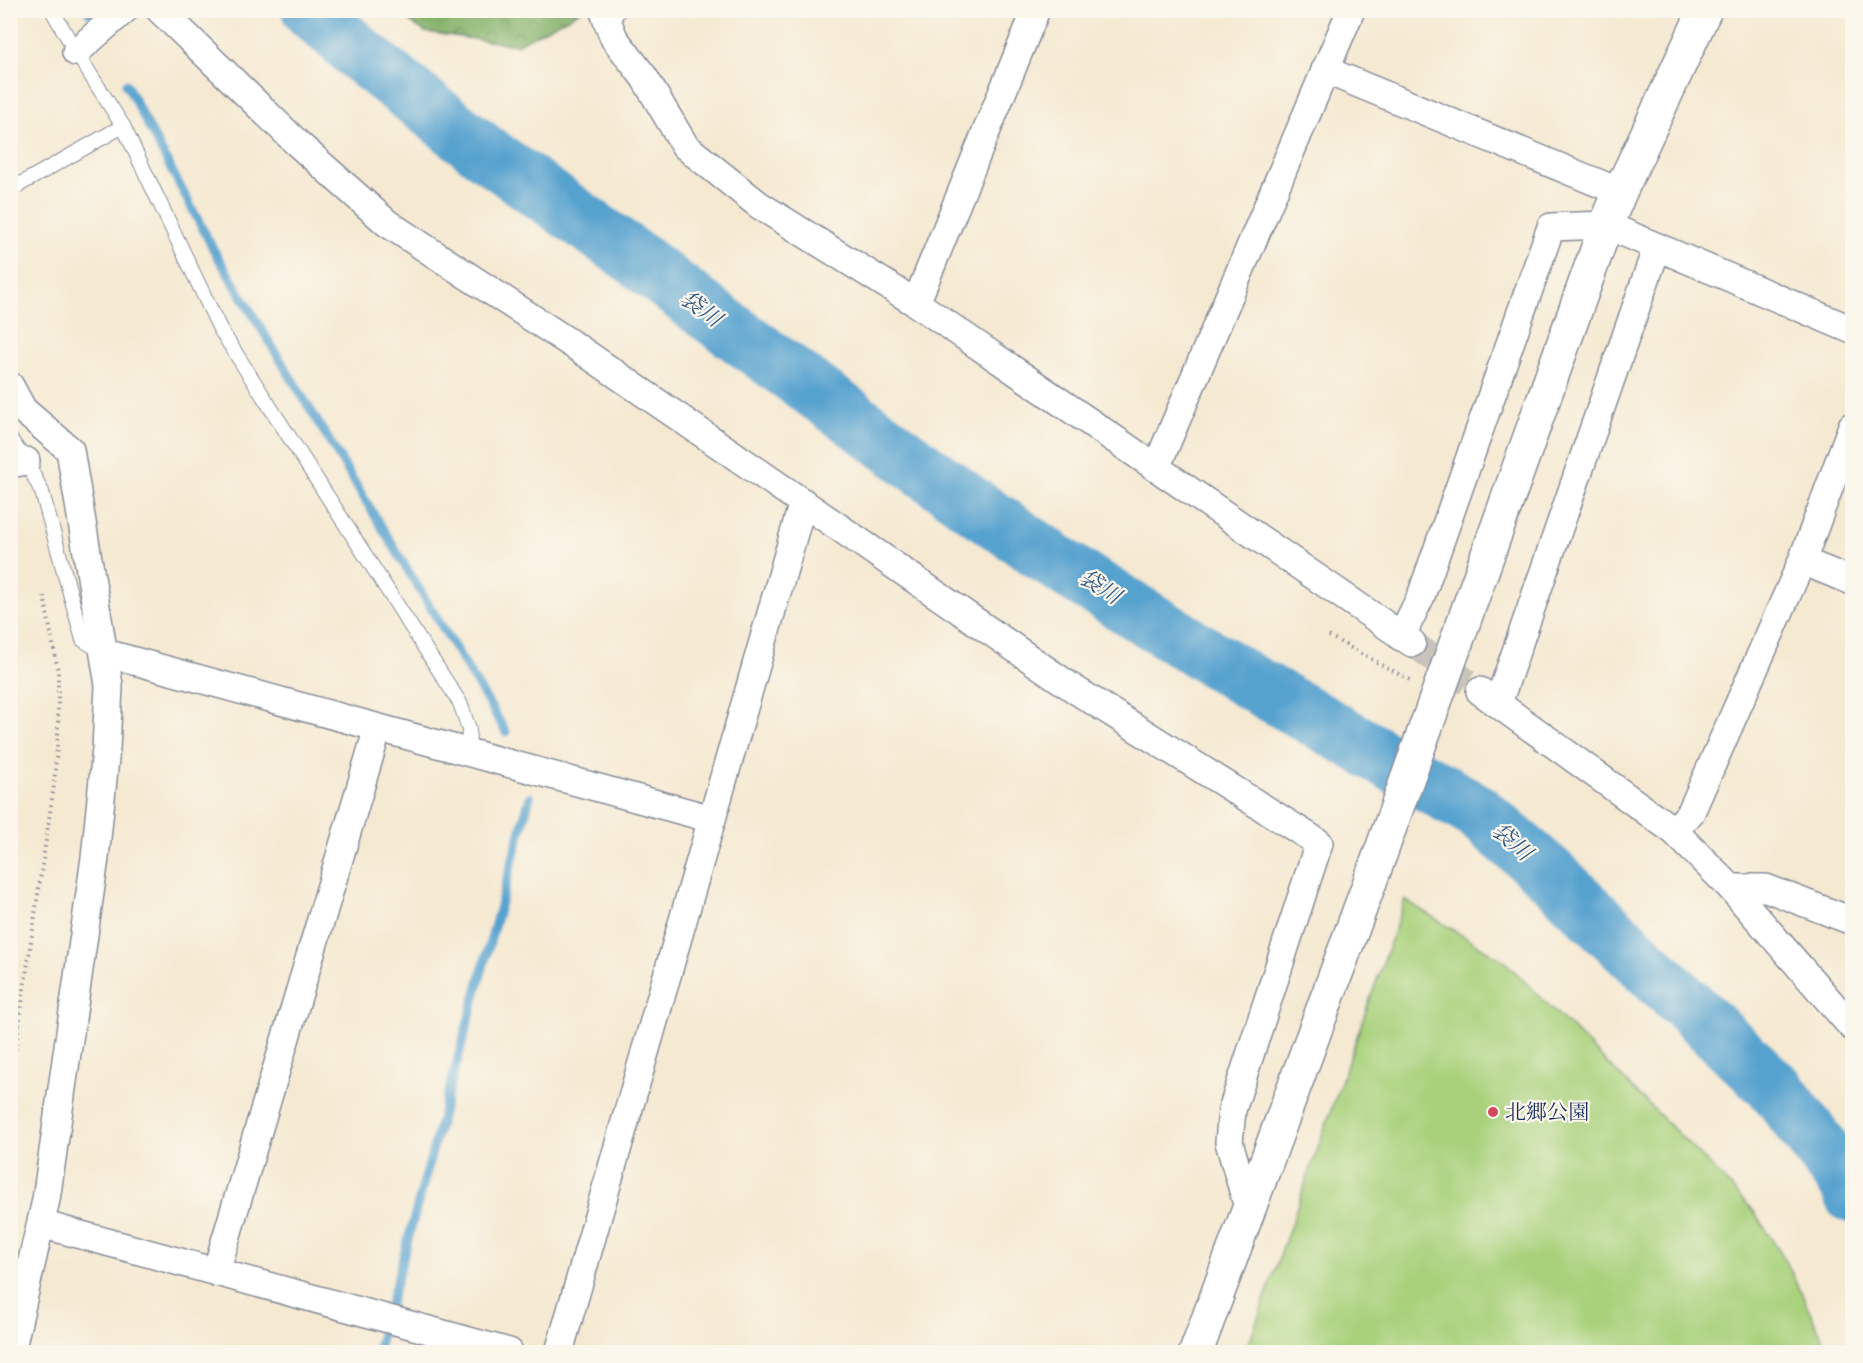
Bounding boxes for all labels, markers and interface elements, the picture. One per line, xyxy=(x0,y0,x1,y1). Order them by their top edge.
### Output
water label: 袋川 xyxy=(674,284,729,335)
water label: 袋川 xyxy=(1073,563,1128,612)
water label: 袋川 xyxy=(1486,816,1540,869)
place label: 北郷公園 xyxy=(1505,1098,1589,1127)
marker: 北郷公園 xyxy=(1486,1105,1500,1119)

